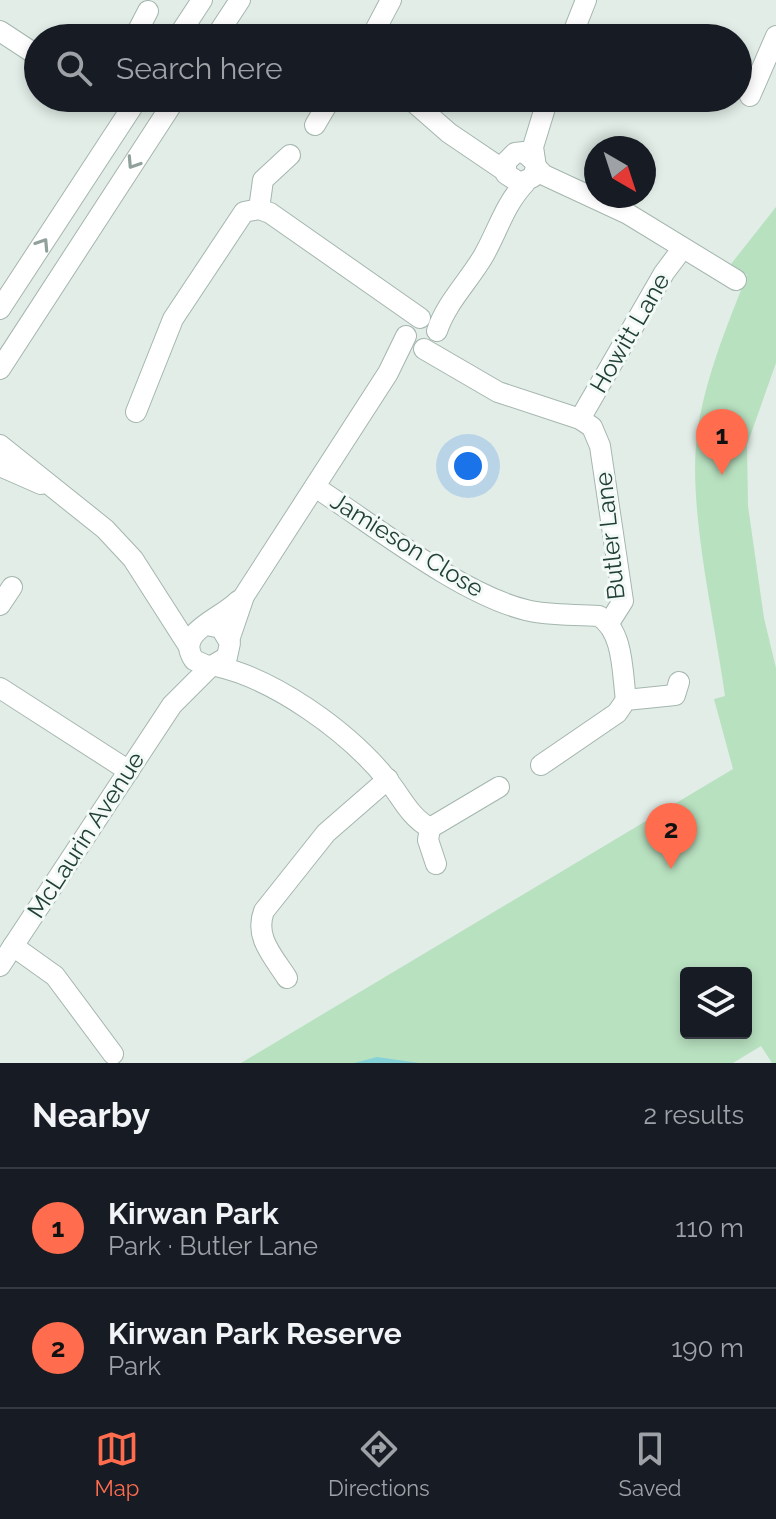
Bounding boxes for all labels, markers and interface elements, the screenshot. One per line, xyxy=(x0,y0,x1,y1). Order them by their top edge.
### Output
search box xyxy=(24,24,752,112)
icon: search xyxy=(52,46,96,90)
text: Search here xyxy=(116,51,283,86)
north arrow xyxy=(584,136,656,208)
one-way arrow xyxy=(128,155,143,169)
one-way arrow xyxy=(33,238,48,253)
street label: Howitt Lane xyxy=(584,268,675,398)
pin: 1 xyxy=(696,409,748,475)
your location xyxy=(448,446,488,486)
street label: Butler Lane xyxy=(588,471,631,601)
street label: Jamieson Close xyxy=(325,486,489,603)
street label: McLaurin Avenue xyxy=(21,746,150,923)
pin: 2 xyxy=(645,803,697,869)
map controls xyxy=(680,967,752,1039)
button: layers xyxy=(680,967,752,1039)
text: Nearby xyxy=(32,1095,150,1135)
text: 2 results xyxy=(644,1100,744,1130)
text: Kirwan Park xyxy=(108,1196,279,1231)
text: 1 xyxy=(52,1213,64,1243)
text: 110 m xyxy=(675,1213,744,1243)
text: Park · Butler Lane xyxy=(108,1231,318,1261)
text: Kirwan Park Reserve xyxy=(108,1316,402,1351)
text: 2 xyxy=(51,1333,65,1363)
text: 190 m xyxy=(671,1333,744,1363)
text: Park xyxy=(108,1351,161,1381)
tab: Map xyxy=(94,1427,139,1501)
tab: Directions xyxy=(328,1427,430,1501)
tab: Saved xyxy=(619,1427,682,1501)

